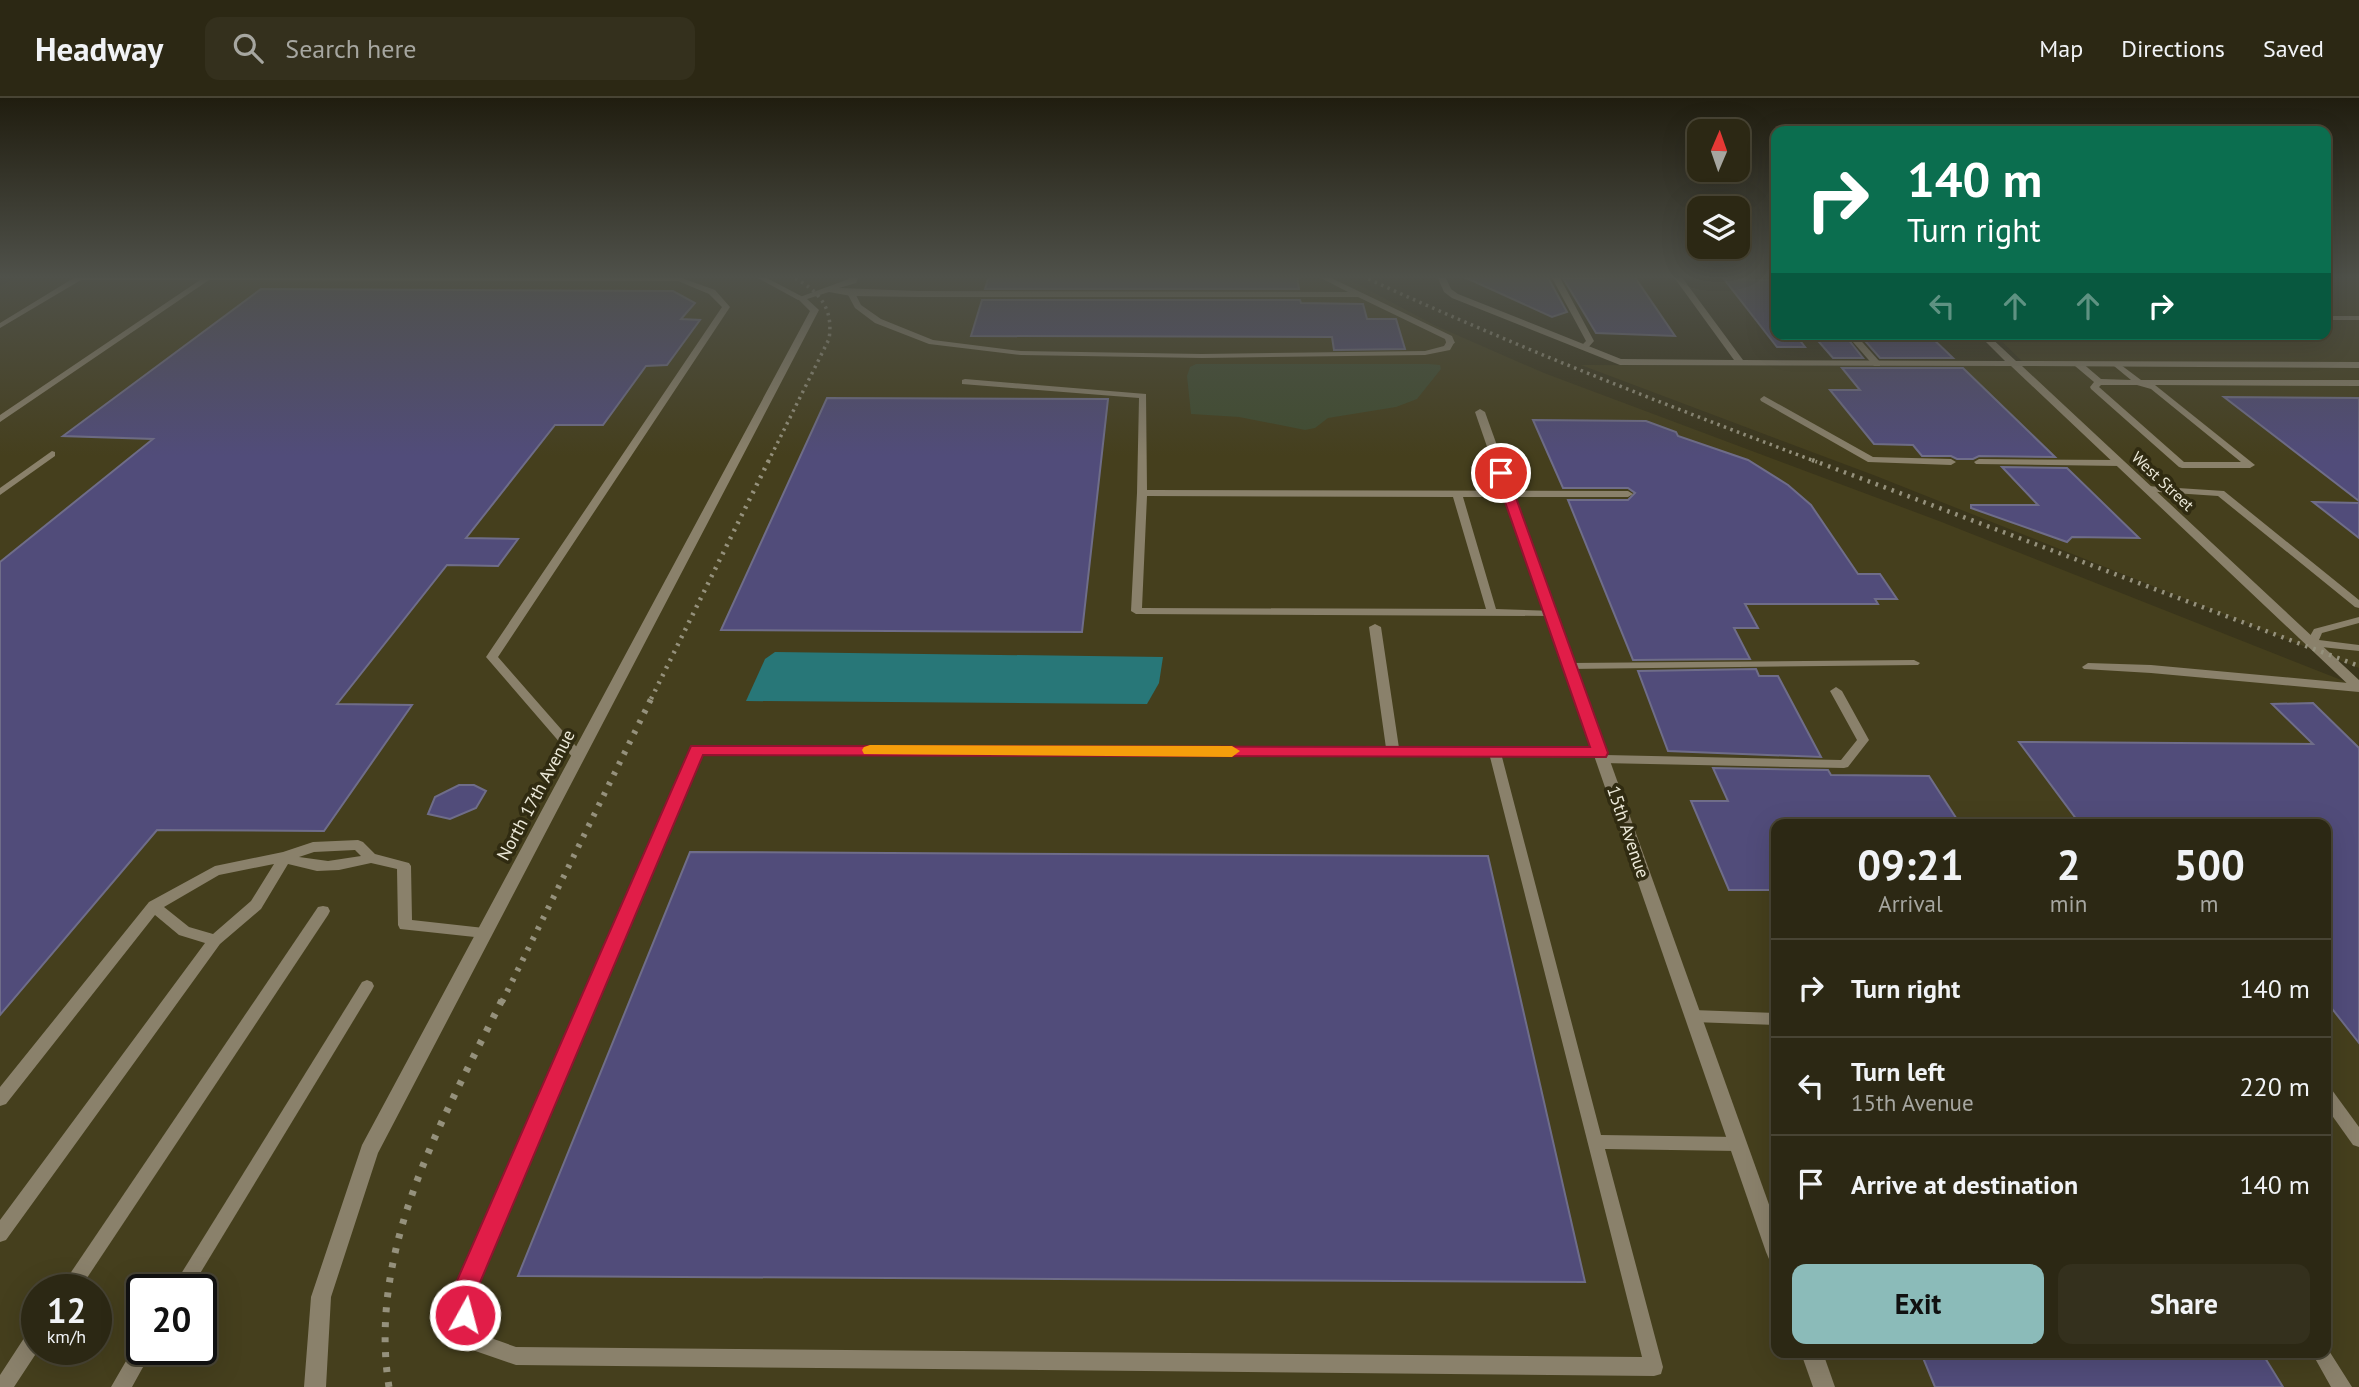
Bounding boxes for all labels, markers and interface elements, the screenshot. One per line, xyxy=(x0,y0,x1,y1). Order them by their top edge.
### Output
search box xyxy=(205,17,695,80)
text: Headway xyxy=(35,27,163,70)
icon: search xyxy=(229,29,267,67)
text: Search here xyxy=(285,32,416,65)
text: Map xyxy=(2039,33,2083,64)
text: Directions xyxy=(2121,33,2225,64)
text: Saved xyxy=(2263,33,2324,64)
north arrow xyxy=(1687,119,1750,182)
map controls xyxy=(1687,119,1750,259)
text: 140 m xyxy=(1907,147,2042,211)
icon: right xyxy=(1792,154,1883,245)
button: layers xyxy=(1687,196,1750,259)
text: Turn right xyxy=(1907,209,2041,251)
icon: left xyxy=(1923,287,1961,325)
icon: ahead xyxy=(1996,287,2034,325)
icon: ahead xyxy=(2069,287,2107,325)
icon: right xyxy=(2142,287,2180,325)
pin xyxy=(1471,443,1531,503)
street label: West Street xyxy=(2128,447,2199,515)
icon: arrive xyxy=(1482,454,1520,492)
street label: North 17th Avenue xyxy=(491,725,580,864)
street label: 15th Avenue xyxy=(1602,783,1655,881)
text: 09:21 xyxy=(1857,837,1964,892)
text: 2 xyxy=(2057,837,2080,892)
text: 500 xyxy=(2173,837,2245,892)
text: Arrival xyxy=(1878,889,1943,918)
text: min xyxy=(2050,889,2087,918)
text: m xyxy=(2200,889,2218,918)
icon: right xyxy=(1792,969,1830,1007)
text: Turn right xyxy=(1851,972,1960,1005)
text: 140 m xyxy=(2239,972,2310,1005)
text: Turn left xyxy=(1851,1055,1945,1088)
icon: left xyxy=(1792,1067,1830,1105)
text: 220 m xyxy=(2239,1070,2310,1103)
text: 15th Avenue xyxy=(1851,1088,1974,1117)
icon: arrive xyxy=(1792,1165,1830,1203)
text: Arrive at destination xyxy=(1851,1168,2078,1201)
text: 140 m xyxy=(2239,1168,2310,1201)
button: Exit xyxy=(1792,1264,2044,1344)
button: Share xyxy=(2058,1264,2310,1344)
speed limit sign: 20 xyxy=(126,1274,217,1365)
position arrow xyxy=(428,1278,502,1352)
text: 12 xyxy=(47,1287,86,1333)
text: km/h xyxy=(47,1325,86,1348)

